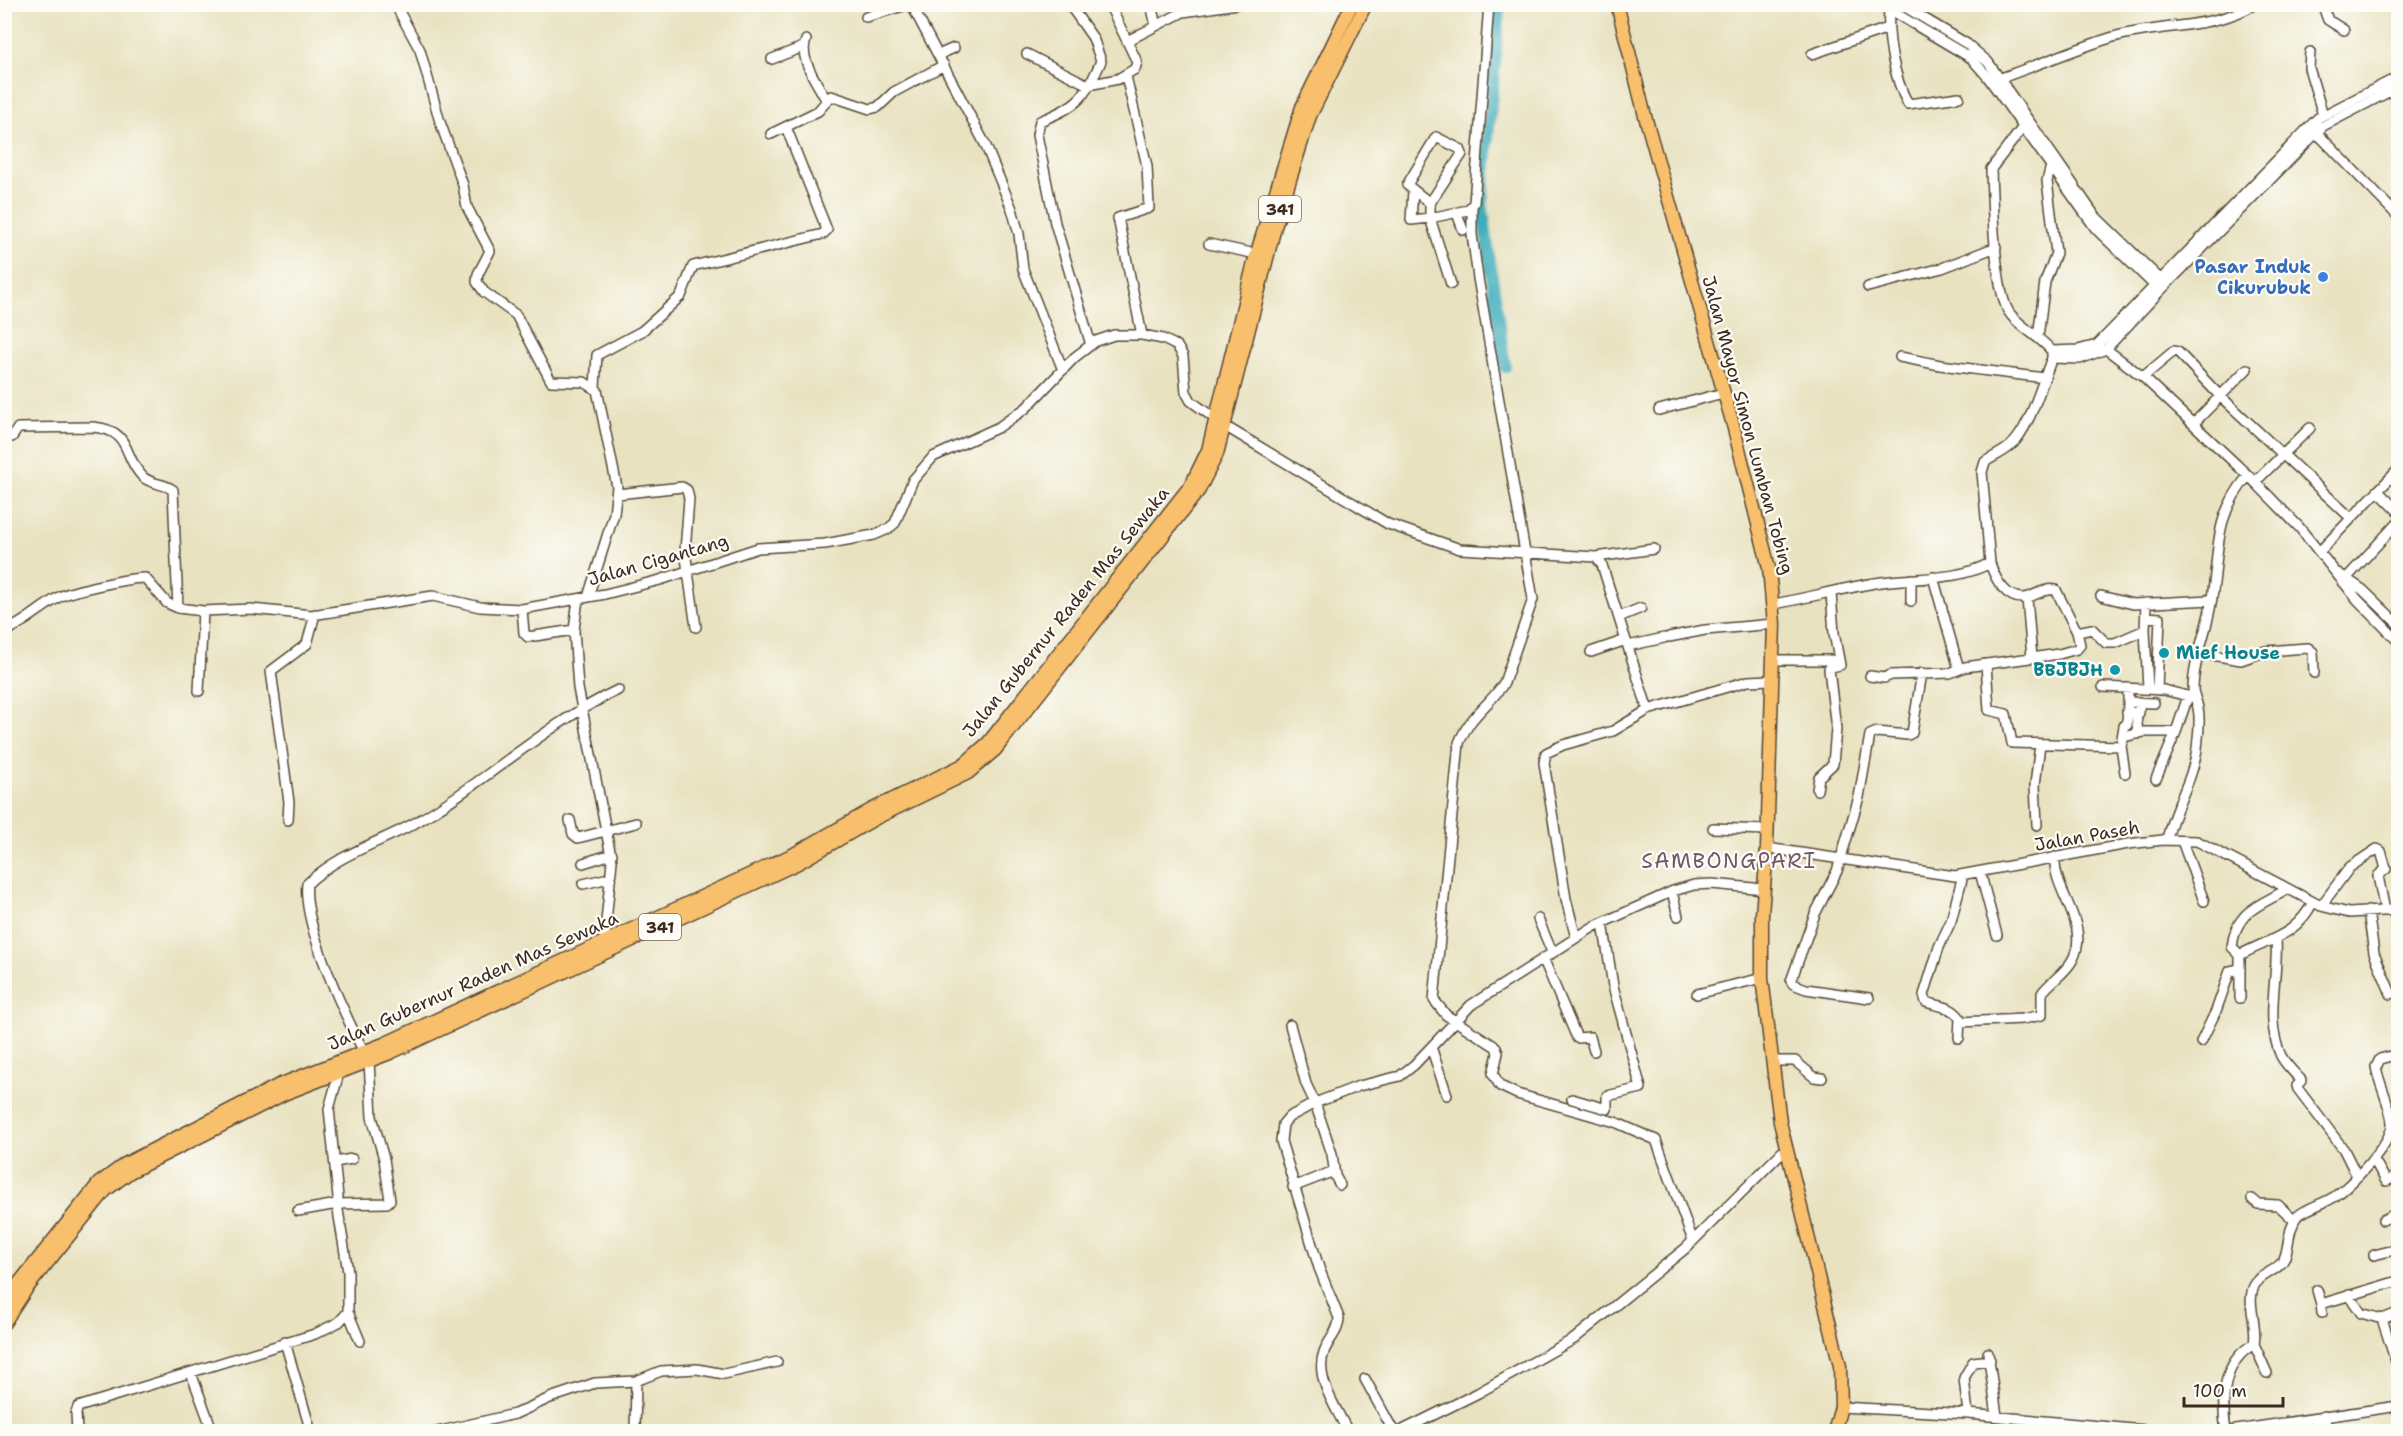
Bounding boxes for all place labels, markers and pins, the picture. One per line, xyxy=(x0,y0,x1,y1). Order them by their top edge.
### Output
place label: Pasar Induk Cikurubuk xyxy=(2195,255,2311,300)
marker: Pasar Induk Cikurubuk xyxy=(2316,270,2330,284)
place label: Mief House xyxy=(2176,641,2280,665)
marker: Mief House xyxy=(2157,646,2171,660)
place label: BBJBJH xyxy=(2033,658,2103,682)
marker: BBJBJH xyxy=(2108,663,2122,677)

